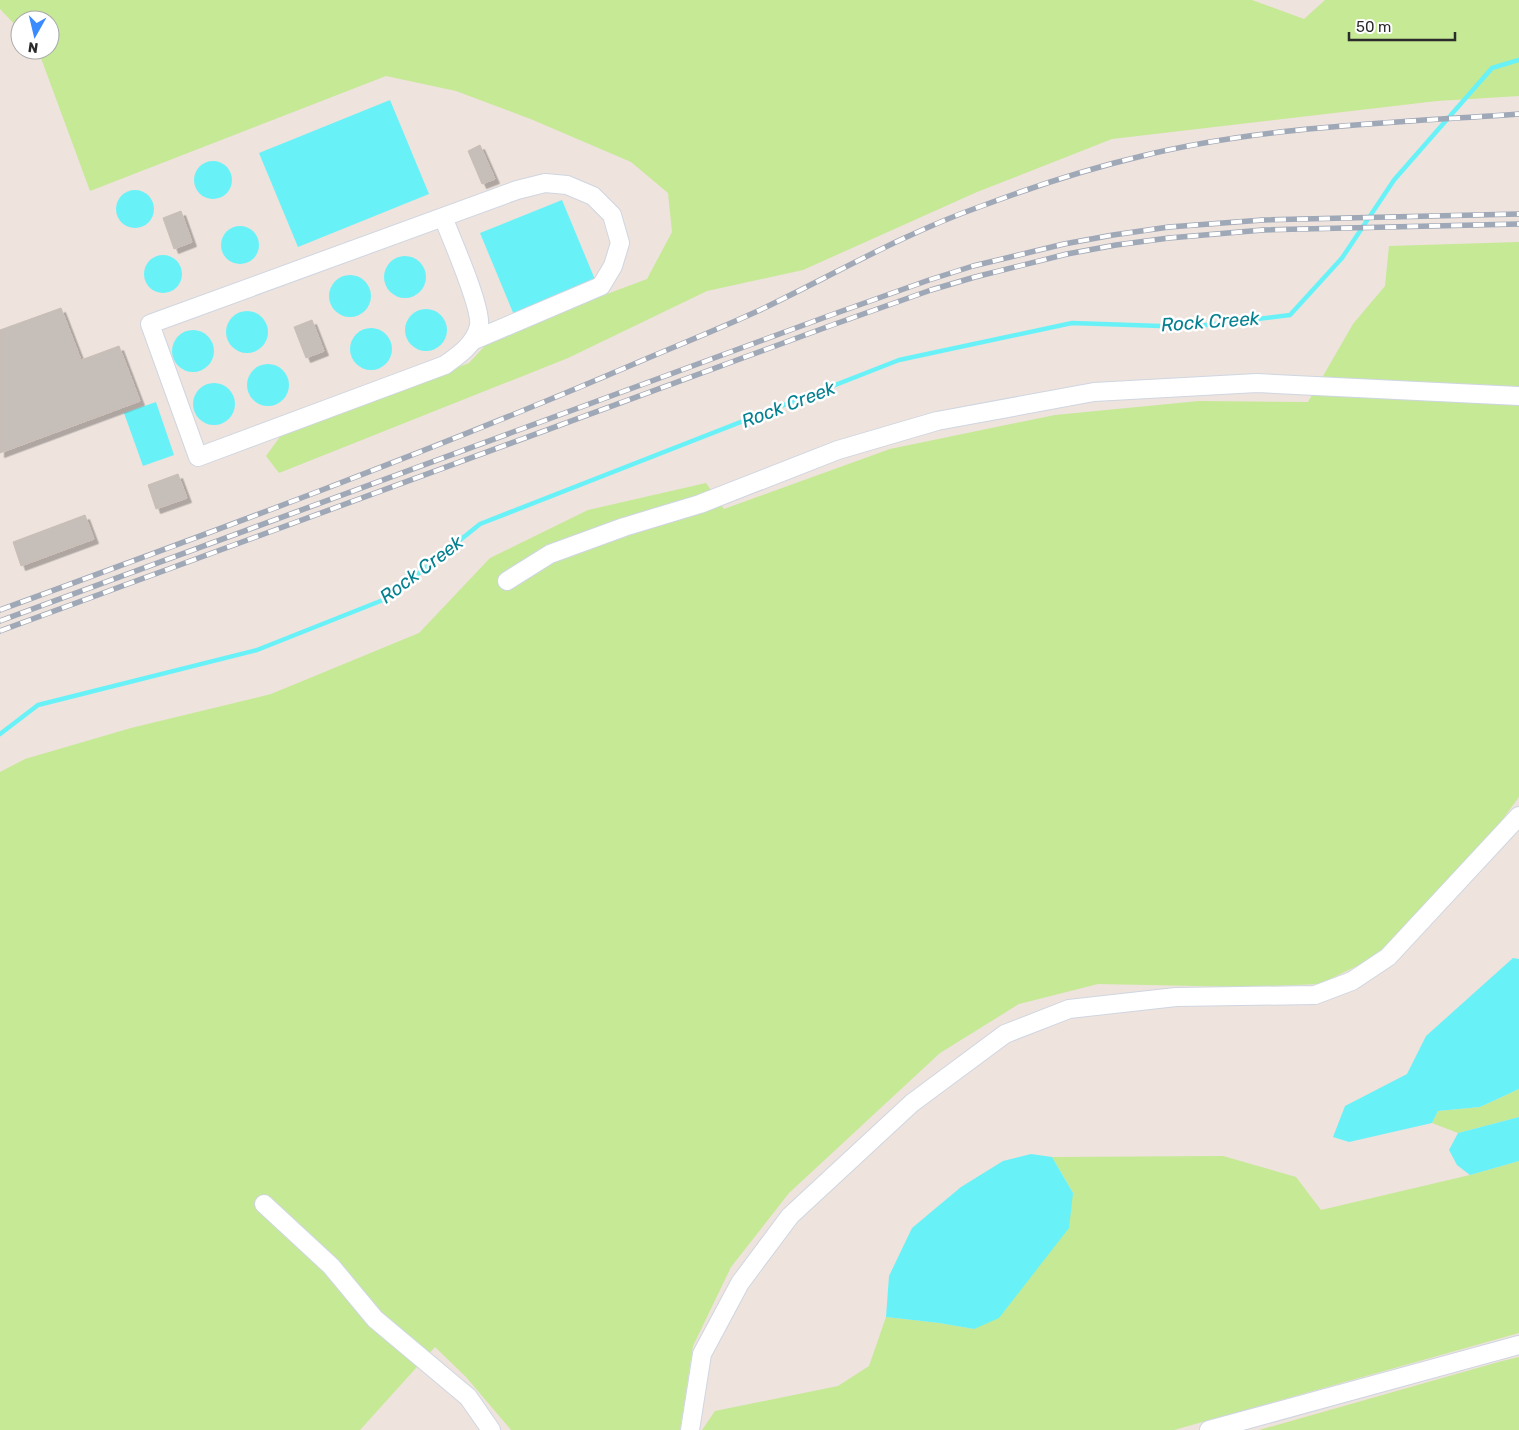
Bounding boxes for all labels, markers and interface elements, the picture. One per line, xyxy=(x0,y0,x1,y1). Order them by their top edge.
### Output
north arrow xyxy=(10,10,60,60)
scale bar xyxy=(1349,10,1455,42)
text: 50 m xyxy=(1356,18,1391,36)
text: N xyxy=(27,38,39,56)
water label: Rock Creek xyxy=(1160,307,1260,336)
water label: Rock Creek xyxy=(738,376,839,433)
water label: Rock Creek xyxy=(375,530,468,608)

